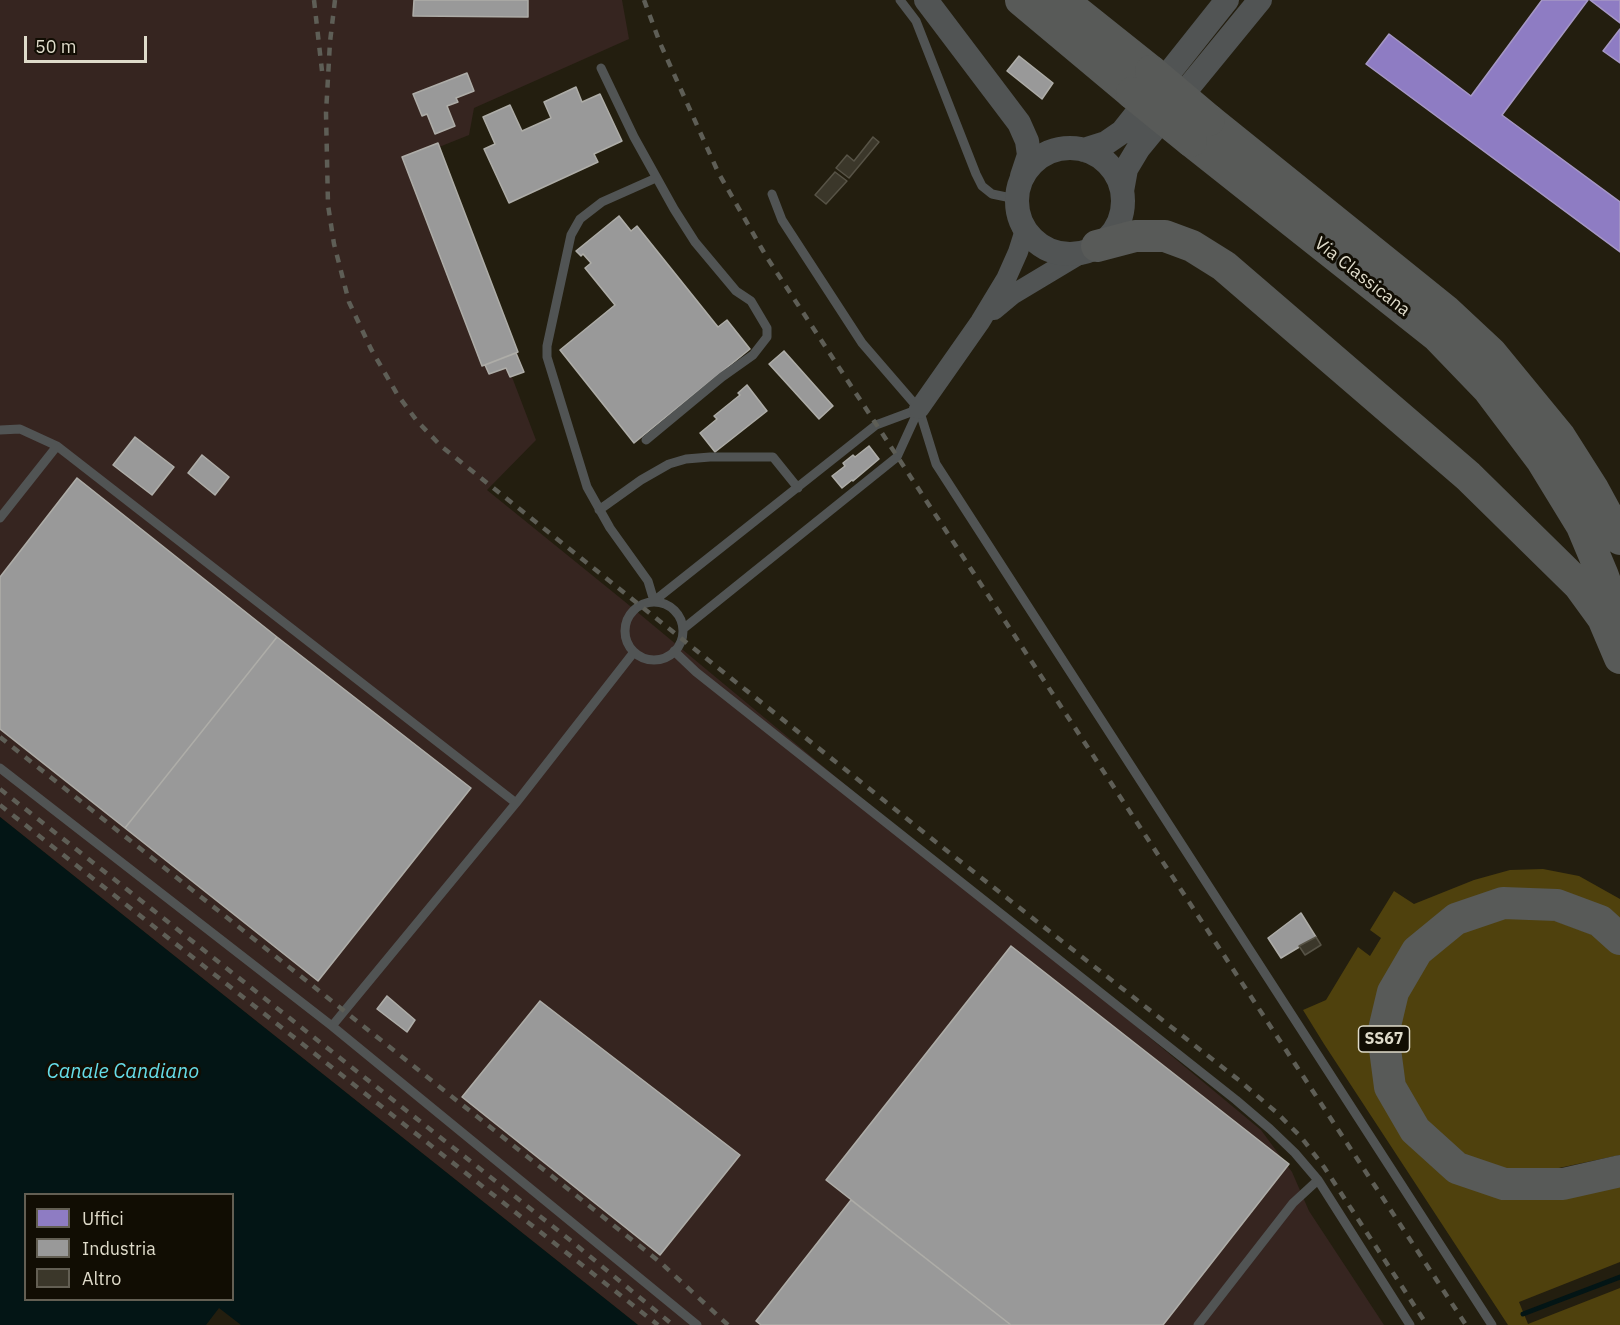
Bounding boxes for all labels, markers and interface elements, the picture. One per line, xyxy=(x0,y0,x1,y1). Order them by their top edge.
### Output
scale bar xyxy=(27,24,150,62)
text: 50 m xyxy=(35,35,77,58)
street label: Via Classicana xyxy=(1310,233,1414,321)
road number: SS67 xyxy=(1358,1026,1410,1052)
water label: Canale Candiano xyxy=(47,1060,199,1084)
legend xyxy=(24,1193,234,1301)
text: Uffici xyxy=(82,1207,124,1230)
text: Industria xyxy=(82,1237,156,1260)
text: Altro xyxy=(82,1267,121,1290)

